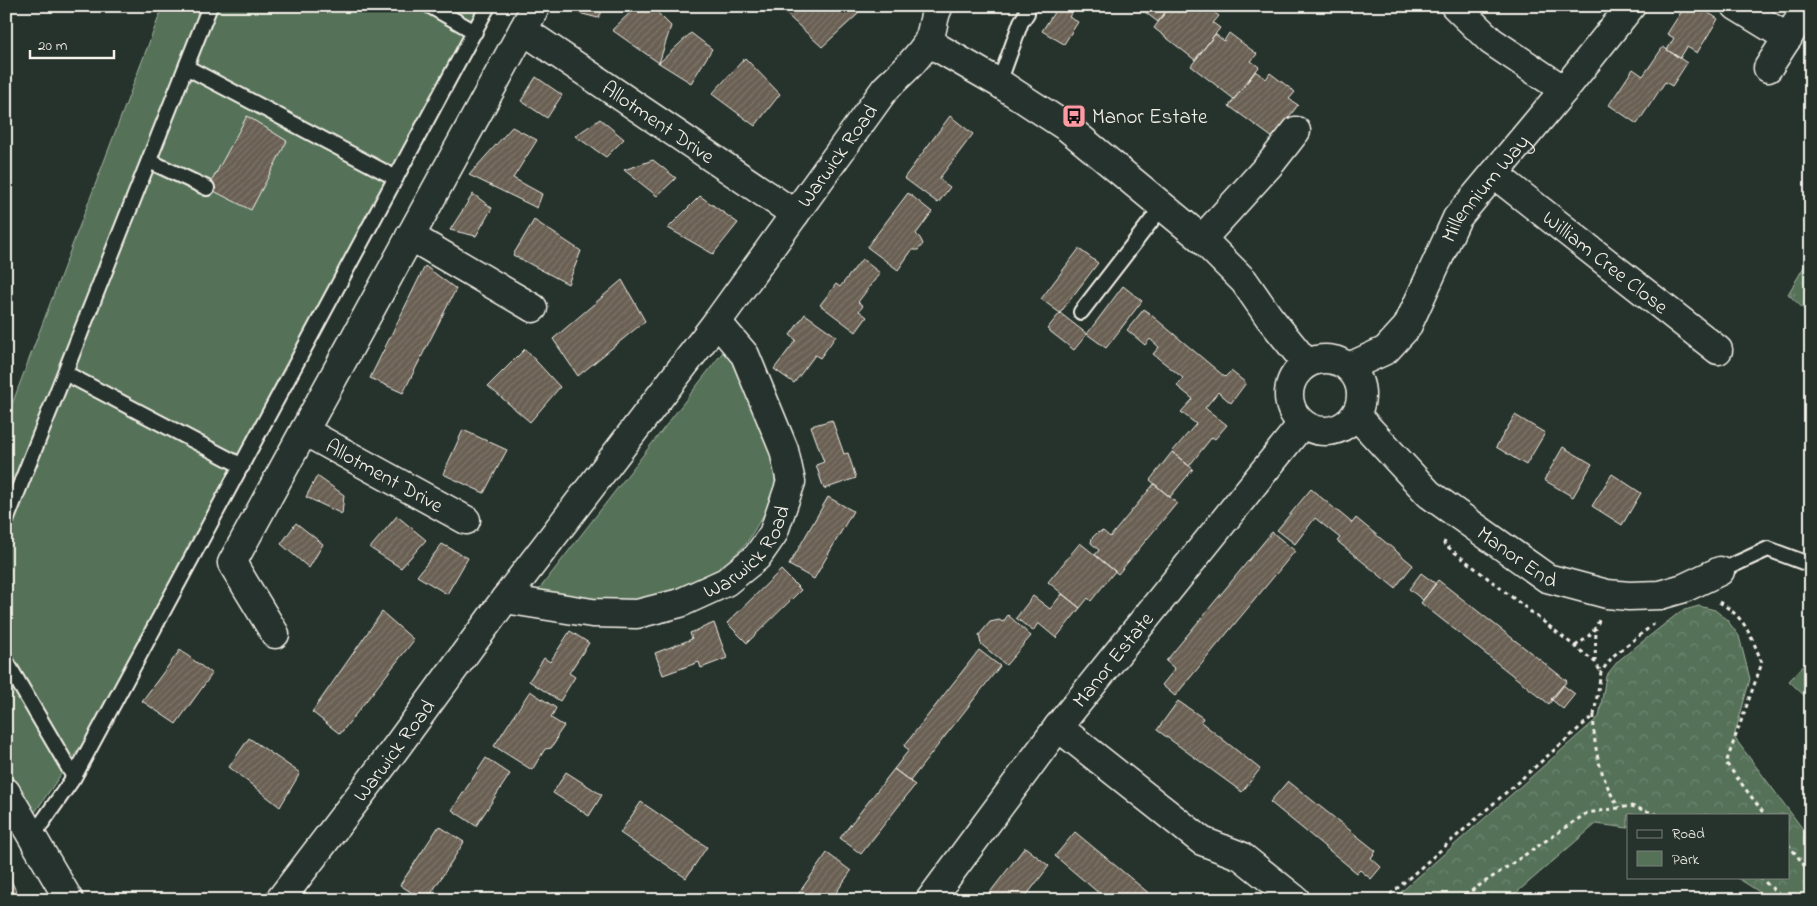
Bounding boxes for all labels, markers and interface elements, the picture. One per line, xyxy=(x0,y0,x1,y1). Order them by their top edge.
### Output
scale bar xyxy=(30,28,114,60)
text: 20 m xyxy=(38,35,68,57)
street label: Allotment Drive xyxy=(595,74,720,173)
street label: Warwick Road xyxy=(791,99,886,215)
bus stop icon: Manor Estate xyxy=(1061,103,1087,129)
place label: Manor Estate xyxy=(1092,103,1208,133)
street label: Millennium Way xyxy=(1435,129,1539,248)
street label: William Cree Close xyxy=(1535,204,1674,323)
street label: Allotment Drive xyxy=(319,433,448,522)
street label: Warwick Road xyxy=(699,502,799,607)
street label: Manor End xyxy=(1470,520,1560,597)
street label: Manor Estate xyxy=(1066,606,1162,715)
street label: Warwick Road xyxy=(347,694,444,809)
legend xyxy=(1627,814,1790,878)
text: Road xyxy=(1672,823,1705,845)
text: Park xyxy=(1672,849,1700,871)

